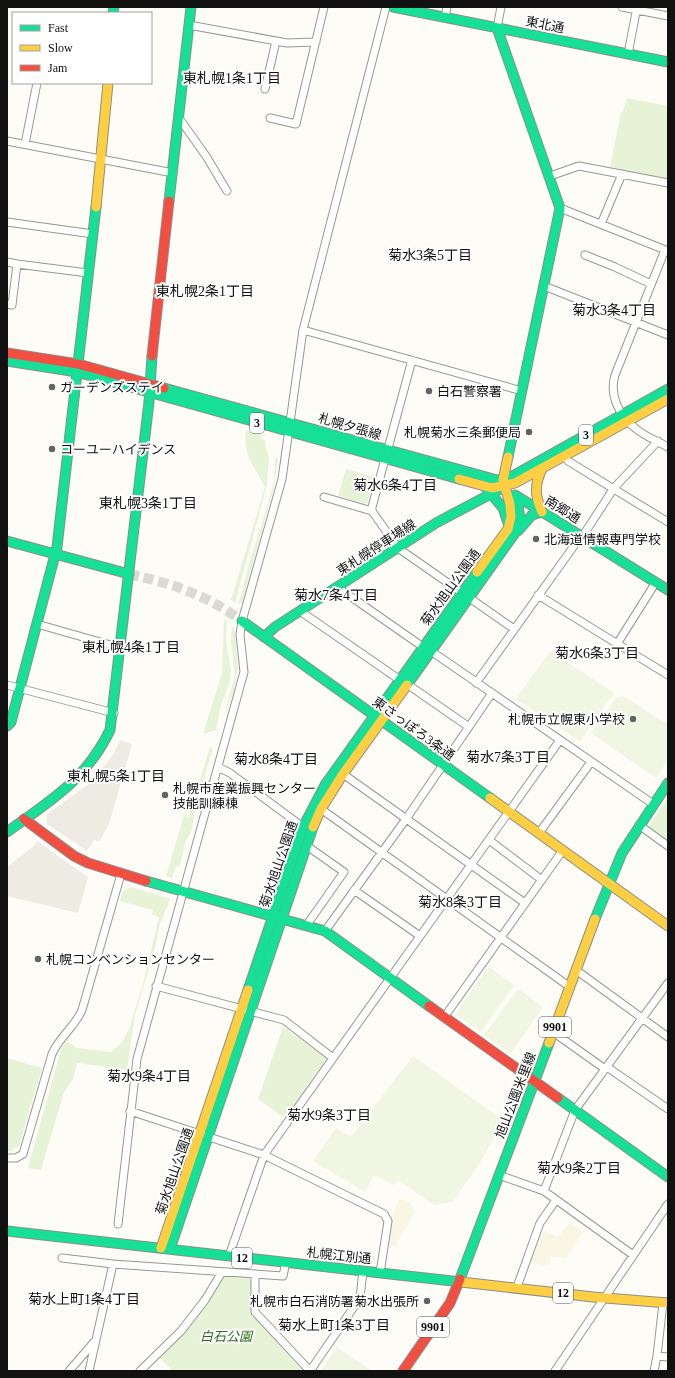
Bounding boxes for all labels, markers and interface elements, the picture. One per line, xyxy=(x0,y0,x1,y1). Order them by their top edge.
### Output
legend xyxy=(12,12,152,84)
street label: 東北通 xyxy=(524,13,565,36)
text: Fast xyxy=(48,21,69,35)
text: Slow xyxy=(48,41,73,55)
text: Jam xyxy=(48,61,68,75)
district label: 東札幌1条1丁目 xyxy=(183,71,281,86)
district label: 菊水3条5丁目 xyxy=(388,248,472,263)
district label: 東札幌2条1丁目 xyxy=(156,284,254,299)
district label: 菊水3条4丁目 xyxy=(572,303,656,318)
place label: ガーデンズステイ xyxy=(60,380,164,395)
marker: ガーデンズステイ xyxy=(47,382,57,392)
place label: 白石警察署 xyxy=(437,384,502,399)
marker: 白石警察署 xyxy=(424,386,434,396)
street label: 札幌夕張線 xyxy=(317,410,383,443)
road number: 3 xyxy=(250,413,264,433)
place label: 札幌菊水三条郵便局 xyxy=(404,425,521,440)
road number: 3 xyxy=(579,425,593,445)
marker: 札幌菊水三条郵便局 xyxy=(524,427,534,437)
place label: コーユーハイデンス xyxy=(60,442,176,457)
marker: コーユーハイデンス xyxy=(47,444,57,454)
district label: 菊水6条4丁目 xyxy=(353,478,437,493)
street label: 南郷通 xyxy=(542,493,583,526)
district label: 東札幌3条1丁目 xyxy=(99,496,197,511)
street label: 東札幌停車場線 xyxy=(334,516,419,578)
place label: 北海道情報専門学校 xyxy=(544,532,661,547)
marker: 北海道情報専門学校 xyxy=(531,534,541,544)
street label: 菊水旭山公園通 xyxy=(418,546,483,629)
district label: 菊水7条4丁目 xyxy=(294,588,378,603)
district label: 東札幌4条1丁目 xyxy=(82,640,180,655)
district label: 菊水6条3丁目 xyxy=(555,646,639,661)
street label: 東さっぽろ3条通 xyxy=(370,694,458,763)
place label: 札幌市立幌東小学校 xyxy=(508,712,625,727)
marker: 札幌市立幌東小学校 xyxy=(628,714,638,724)
district label: 菊水7条3丁目 xyxy=(466,750,550,765)
district label: 菊水8条4丁目 xyxy=(234,752,318,767)
district label: 東札幌5条1丁目 xyxy=(67,769,165,784)
place label: 札幌市産業振興センター 技能訓練棟 xyxy=(173,781,316,811)
marker: 札幌市産業振興センター 技能訓練棟 xyxy=(160,790,170,800)
street label: 菊水旭山公園通 xyxy=(257,819,300,910)
district label: 菊水8条3丁目 xyxy=(418,895,502,910)
place label: 札幌コンベンションセンター xyxy=(46,952,215,967)
marker: 札幌コンベンションセンター xyxy=(33,954,43,964)
road number: 9901 xyxy=(539,1017,571,1037)
street label: 旭山公園米里線 xyxy=(492,1050,539,1140)
district label: 菊水9条4丁目 xyxy=(107,1069,191,1084)
district label: 菊水9条3丁目 xyxy=(287,1108,371,1123)
street label: 菊水旭山公園通 xyxy=(153,1126,196,1217)
district label: 菊水9条2丁目 xyxy=(537,1161,621,1176)
street label: 札幌江別通 xyxy=(306,1245,372,1266)
road number: 12 xyxy=(232,1248,252,1268)
road number: 12 xyxy=(553,1283,573,1303)
district label: 菊水上町1条4丁目 xyxy=(28,1292,140,1307)
place label: 札幌市白石消防署菊水出張所 xyxy=(250,1294,419,1309)
marker: 札幌市白石消防署菊水出張所 xyxy=(422,1296,432,1306)
road number: 9901 xyxy=(417,1317,449,1337)
district label: 菊水上町1条3丁目 xyxy=(278,1318,390,1333)
park label: 白石公園 xyxy=(200,1329,254,1344)

